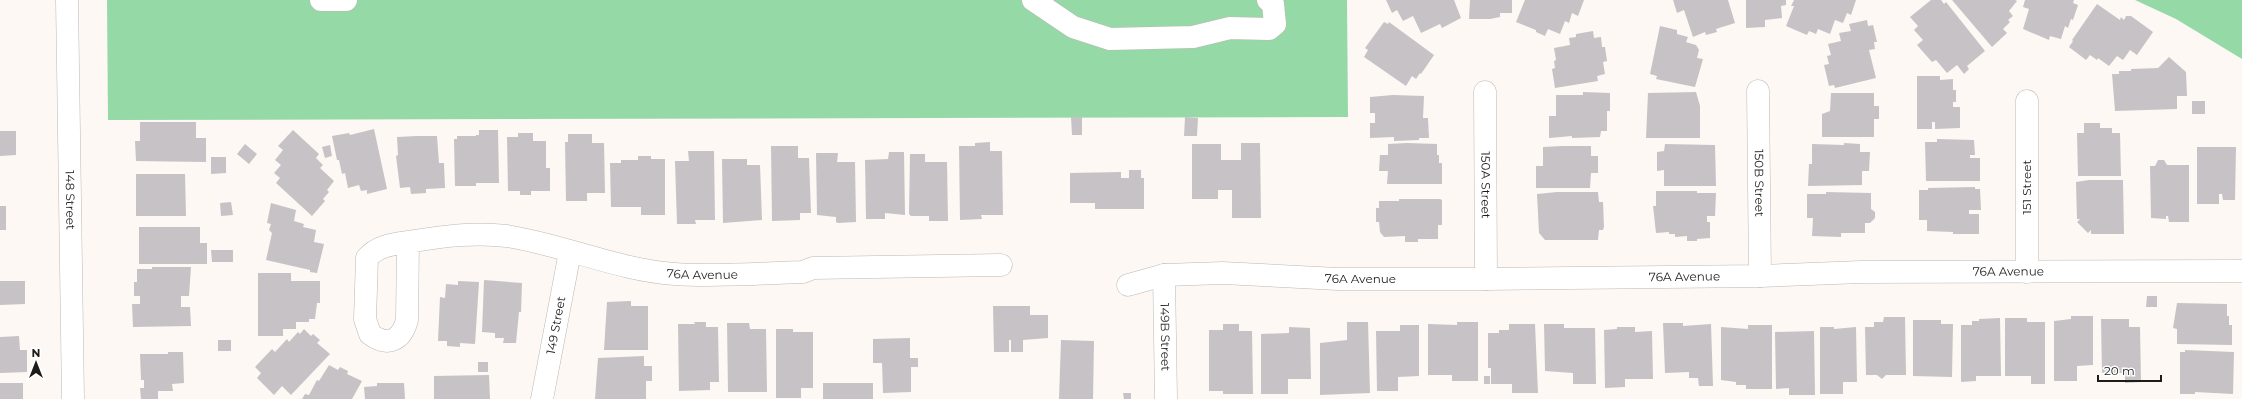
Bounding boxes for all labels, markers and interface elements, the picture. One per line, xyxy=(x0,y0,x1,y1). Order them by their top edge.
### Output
street label: 150B Street xyxy=(1752,149,1767,217)
street label: 150A Street xyxy=(1478,151,1494,219)
street label: 151 Street xyxy=(2019,159,2034,214)
street label: 148 Street xyxy=(63,170,78,230)
street label: 76A Avenue xyxy=(1973,264,2044,279)
street label: 76A Avenue xyxy=(666,265,738,282)
street label: 76A Avenue xyxy=(1649,268,1720,284)
street label: 76A Avenue xyxy=(1324,270,1396,286)
street label: 149 Street xyxy=(543,295,568,356)
street label: 149B Street xyxy=(1157,303,1174,371)
north arrow xyxy=(16,343,56,383)
text: N xyxy=(32,346,40,360)
scale bar xyxy=(2098,357,2161,383)
text: 20 m xyxy=(2104,363,2135,378)

